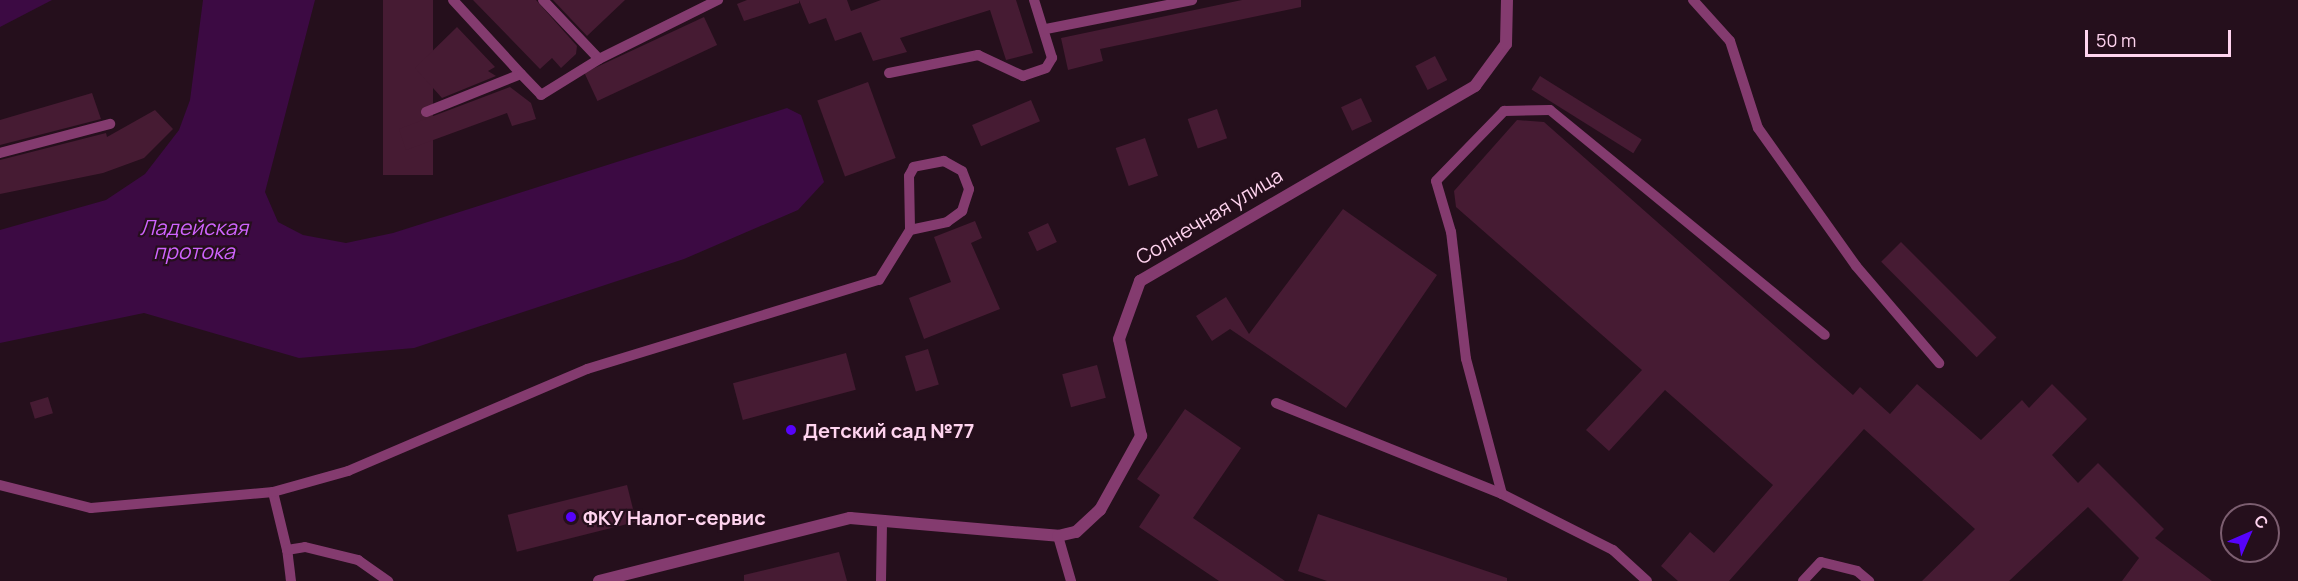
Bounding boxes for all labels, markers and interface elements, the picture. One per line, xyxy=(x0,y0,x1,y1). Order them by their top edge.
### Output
scale bar xyxy=(2088,18,2234,56)
text: 50 m xyxy=(2096,28,2136,52)
street label: Солнечная улица xyxy=(1131,163,1287,269)
water label: Ладейская протока xyxy=(140,214,248,264)
place label: Детский сад №77 xyxy=(803,418,974,442)
marker: Детский сад №77 xyxy=(784,423,798,437)
north arrow xyxy=(2220,503,2280,563)
place label: ФКУ Налог-сервис xyxy=(583,505,767,529)
marker: ФКУ Налог-сервис xyxy=(564,510,578,524)
text: С xyxy=(2249,510,2273,534)

